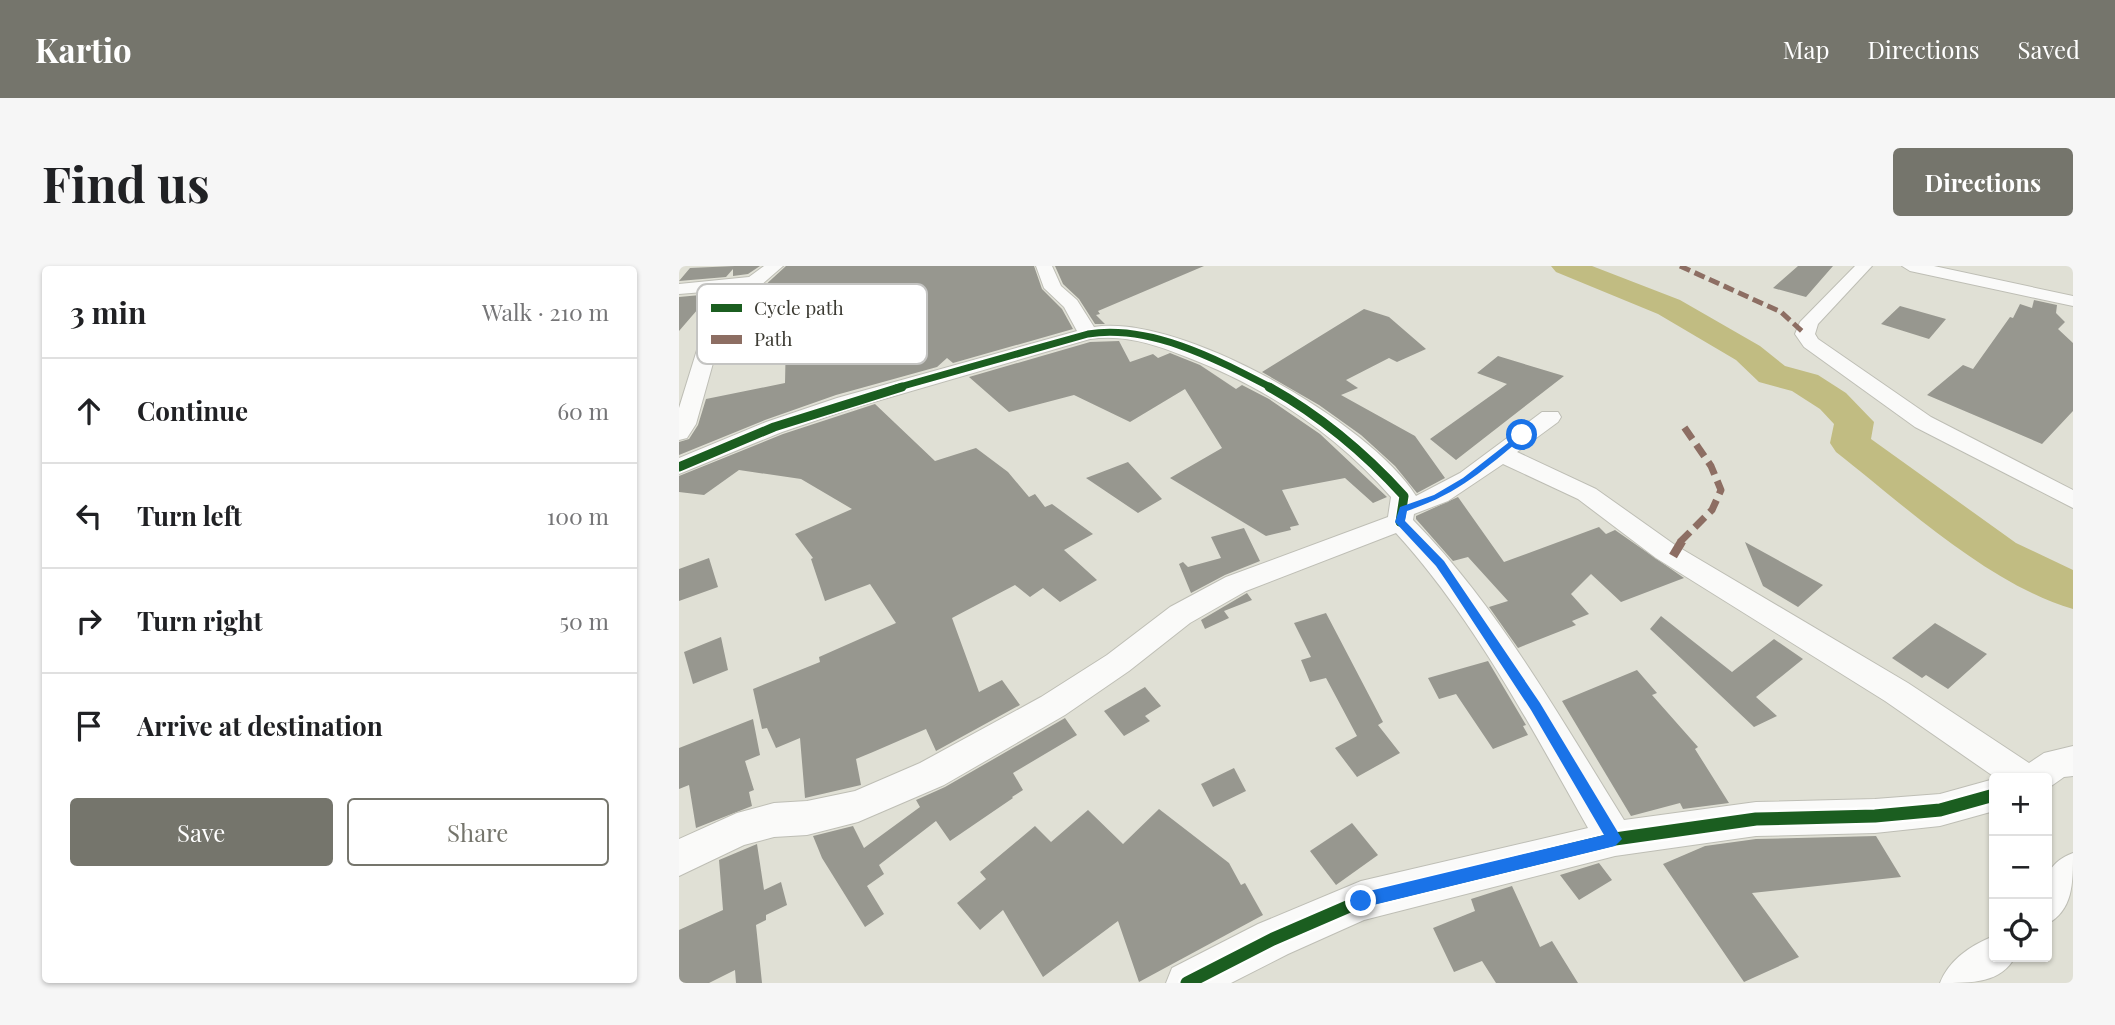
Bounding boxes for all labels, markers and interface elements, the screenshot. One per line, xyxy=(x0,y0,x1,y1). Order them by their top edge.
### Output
text: Kartio xyxy=(35,27,132,71)
text: Map xyxy=(1783,33,1829,65)
text: Directions xyxy=(1867,33,1980,65)
text: Saved xyxy=(2018,33,2080,65)
button: Directions xyxy=(1893,148,2073,216)
text: Find us xyxy=(42,150,210,215)
legend xyxy=(697,284,927,364)
text: 3 min xyxy=(70,292,146,332)
text: Cycle path xyxy=(754,294,844,320)
text: Walk · 210 m xyxy=(482,296,609,327)
text: Path xyxy=(754,325,792,351)
icon: ahead xyxy=(70,392,108,430)
text: Continue xyxy=(137,393,248,428)
text: 60 m xyxy=(557,395,609,426)
route start xyxy=(1506,419,1537,450)
icon: left xyxy=(70,497,108,535)
text: Turn left xyxy=(137,498,242,533)
text: 100 m xyxy=(547,500,609,531)
icon: right xyxy=(70,602,108,640)
text: Turn right xyxy=(137,603,263,638)
text: 50 m xyxy=(560,605,609,636)
icon: arrive xyxy=(70,707,108,745)
text: Arrive at destination xyxy=(137,708,383,743)
map controls xyxy=(1989,773,2052,962)
button: + xyxy=(1989,773,2052,836)
button: Save xyxy=(70,798,333,866)
button: Share xyxy=(347,798,609,866)
button: − xyxy=(1989,836,2052,899)
route end xyxy=(1345,885,1376,916)
button: locate xyxy=(1989,899,2052,962)

